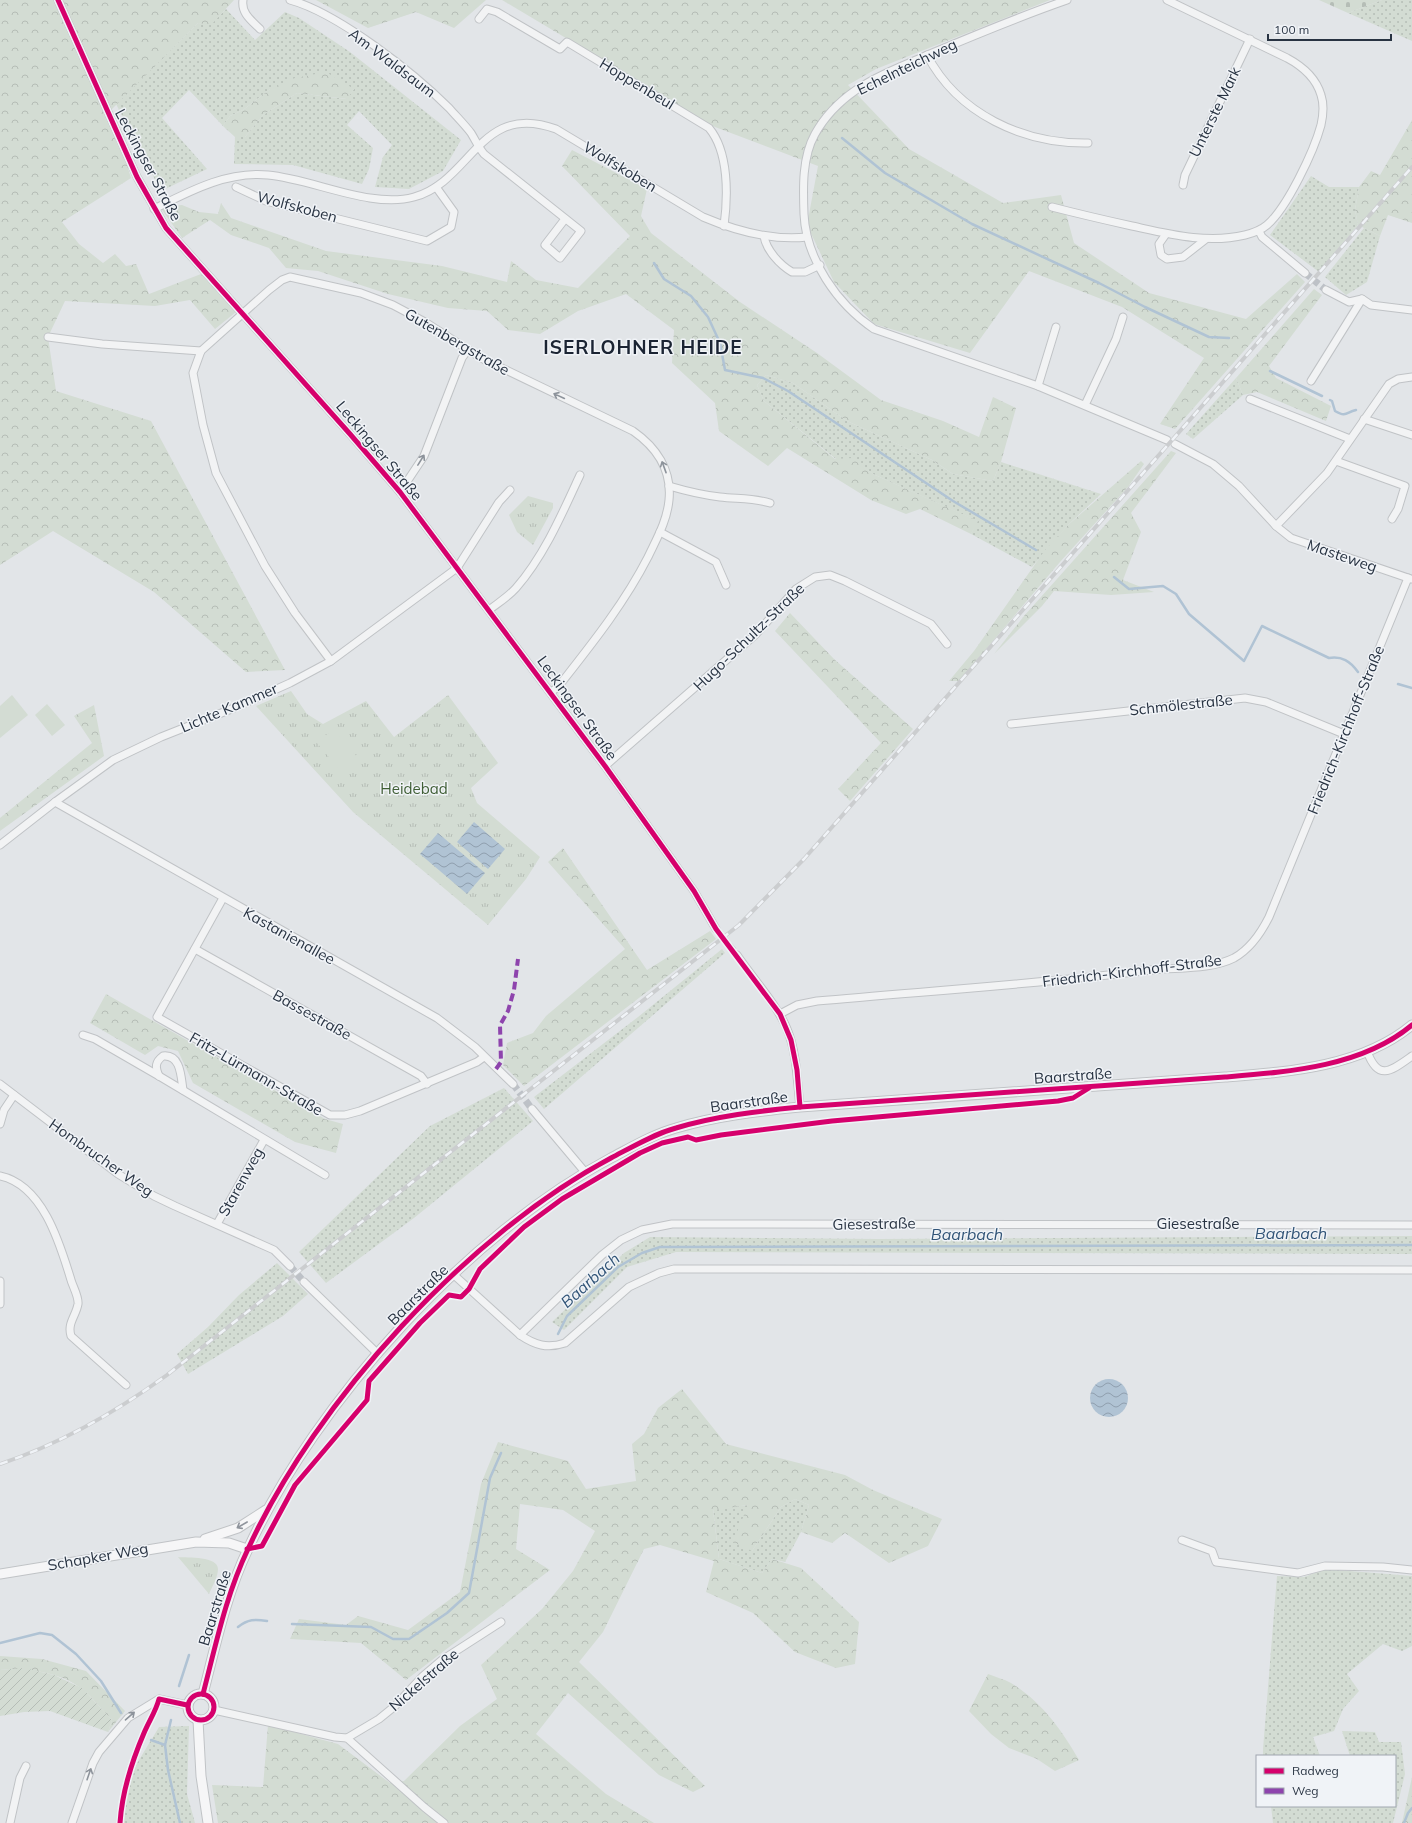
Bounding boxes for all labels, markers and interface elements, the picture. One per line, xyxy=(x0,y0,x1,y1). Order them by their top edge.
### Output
scale bar xyxy=(1268,16,1391,42)
text: 100 m xyxy=(1274,22,1309,37)
street label: Am Waldsaum xyxy=(345,24,439,101)
street label: Echelnteichweg xyxy=(854,34,960,99)
street label: Hoppenbeul xyxy=(596,54,678,113)
street label: Unterste Mark xyxy=(1185,63,1245,160)
street label: Leckingser Straße xyxy=(111,105,186,224)
street label: Wolfskoben xyxy=(580,137,660,196)
street label: Wolfskoben xyxy=(255,187,339,226)
street label: Gutenbergstraße xyxy=(401,304,513,379)
district label: ISERLOHNER HEIDE xyxy=(543,335,743,359)
one-way arrow xyxy=(554,392,566,399)
street label: Leckingser Straße xyxy=(332,397,427,504)
one-way arrow xyxy=(418,454,426,466)
one-way arrow xyxy=(659,461,667,473)
street label: Masteweg xyxy=(1305,535,1380,576)
street label: Hugo-Schultz-Straße xyxy=(689,579,808,695)
street label: Friedrich-Kirchhoff-Straße xyxy=(1303,643,1388,817)
street label: Leckingser Straße xyxy=(533,652,622,764)
street label: Lichte Kammer xyxy=(177,678,281,737)
street label: Schmölestraße xyxy=(1128,690,1234,719)
park label: Heidebad xyxy=(380,779,448,798)
street label: Kastanienallee xyxy=(240,903,338,969)
street label: Friedrich-Kirchhoff-Straße xyxy=(1041,950,1223,991)
street label: Bassestraße xyxy=(270,985,355,1044)
street label: Fritz-Lürmann-Straße xyxy=(186,1028,326,1119)
street label: Baarstraße xyxy=(1033,1063,1113,1088)
street label: Baarstraße xyxy=(709,1087,789,1116)
street label: Hombrucher Weg xyxy=(45,1115,157,1201)
street label: Starenweg xyxy=(214,1144,267,1220)
street label: Giesestraße xyxy=(832,1213,916,1234)
street label: Giesestraße xyxy=(1157,1214,1239,1233)
water label: Baarbach xyxy=(1255,1223,1327,1243)
water label: Baarbach xyxy=(931,1224,1003,1244)
water label: Baarbach xyxy=(556,1248,624,1312)
street label: Baarstraße xyxy=(383,1260,452,1329)
one-way arrow xyxy=(236,1521,248,1529)
street label: Schapker Weg xyxy=(46,1538,150,1575)
street label: Baarstraße xyxy=(194,1568,235,1648)
street label: Nickelstraße xyxy=(385,1644,462,1715)
one-way arrow xyxy=(124,1712,135,1721)
legend xyxy=(1256,1755,1396,1807)
text: Radweg xyxy=(1292,1763,1339,1778)
one-way arrow xyxy=(85,1769,93,1781)
text: Weg xyxy=(1292,1783,1318,1798)

